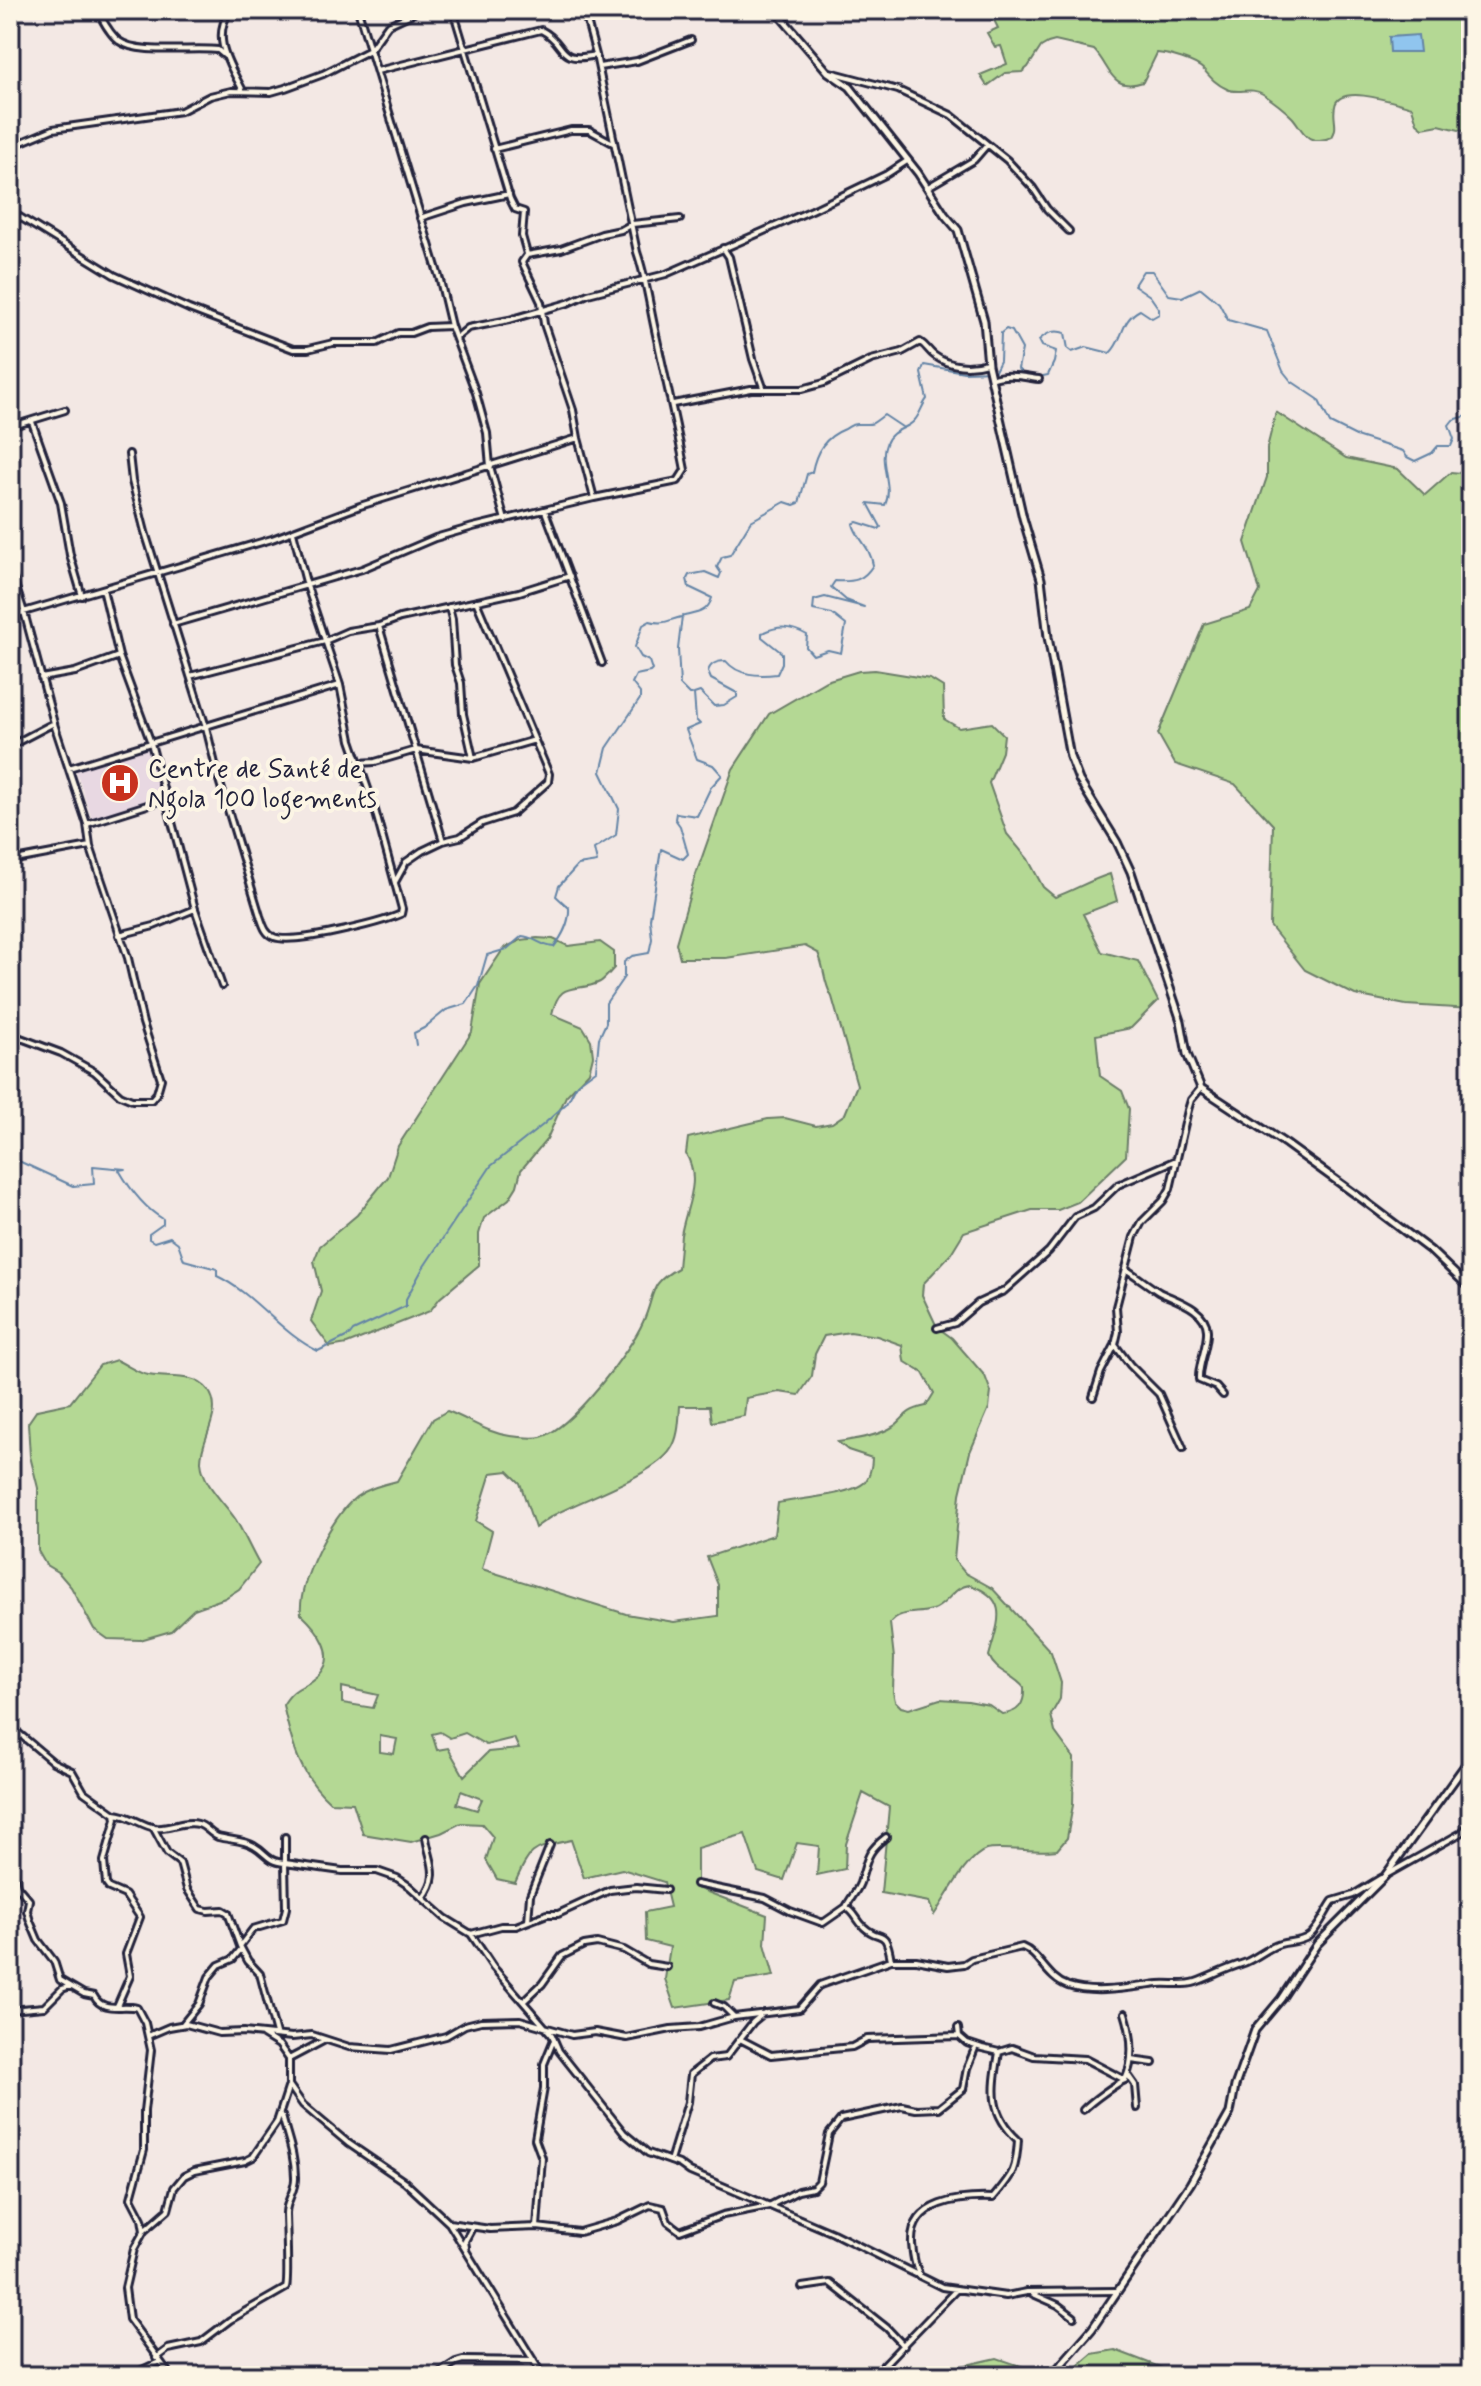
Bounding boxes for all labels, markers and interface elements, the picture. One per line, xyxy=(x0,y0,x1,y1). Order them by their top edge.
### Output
place label: Centre de Santé de Ngola 100 logements xyxy=(148,753,377,820)
hospital icon: Centre de Santé de Ngola 100 logements xyxy=(99,762,141,804)

